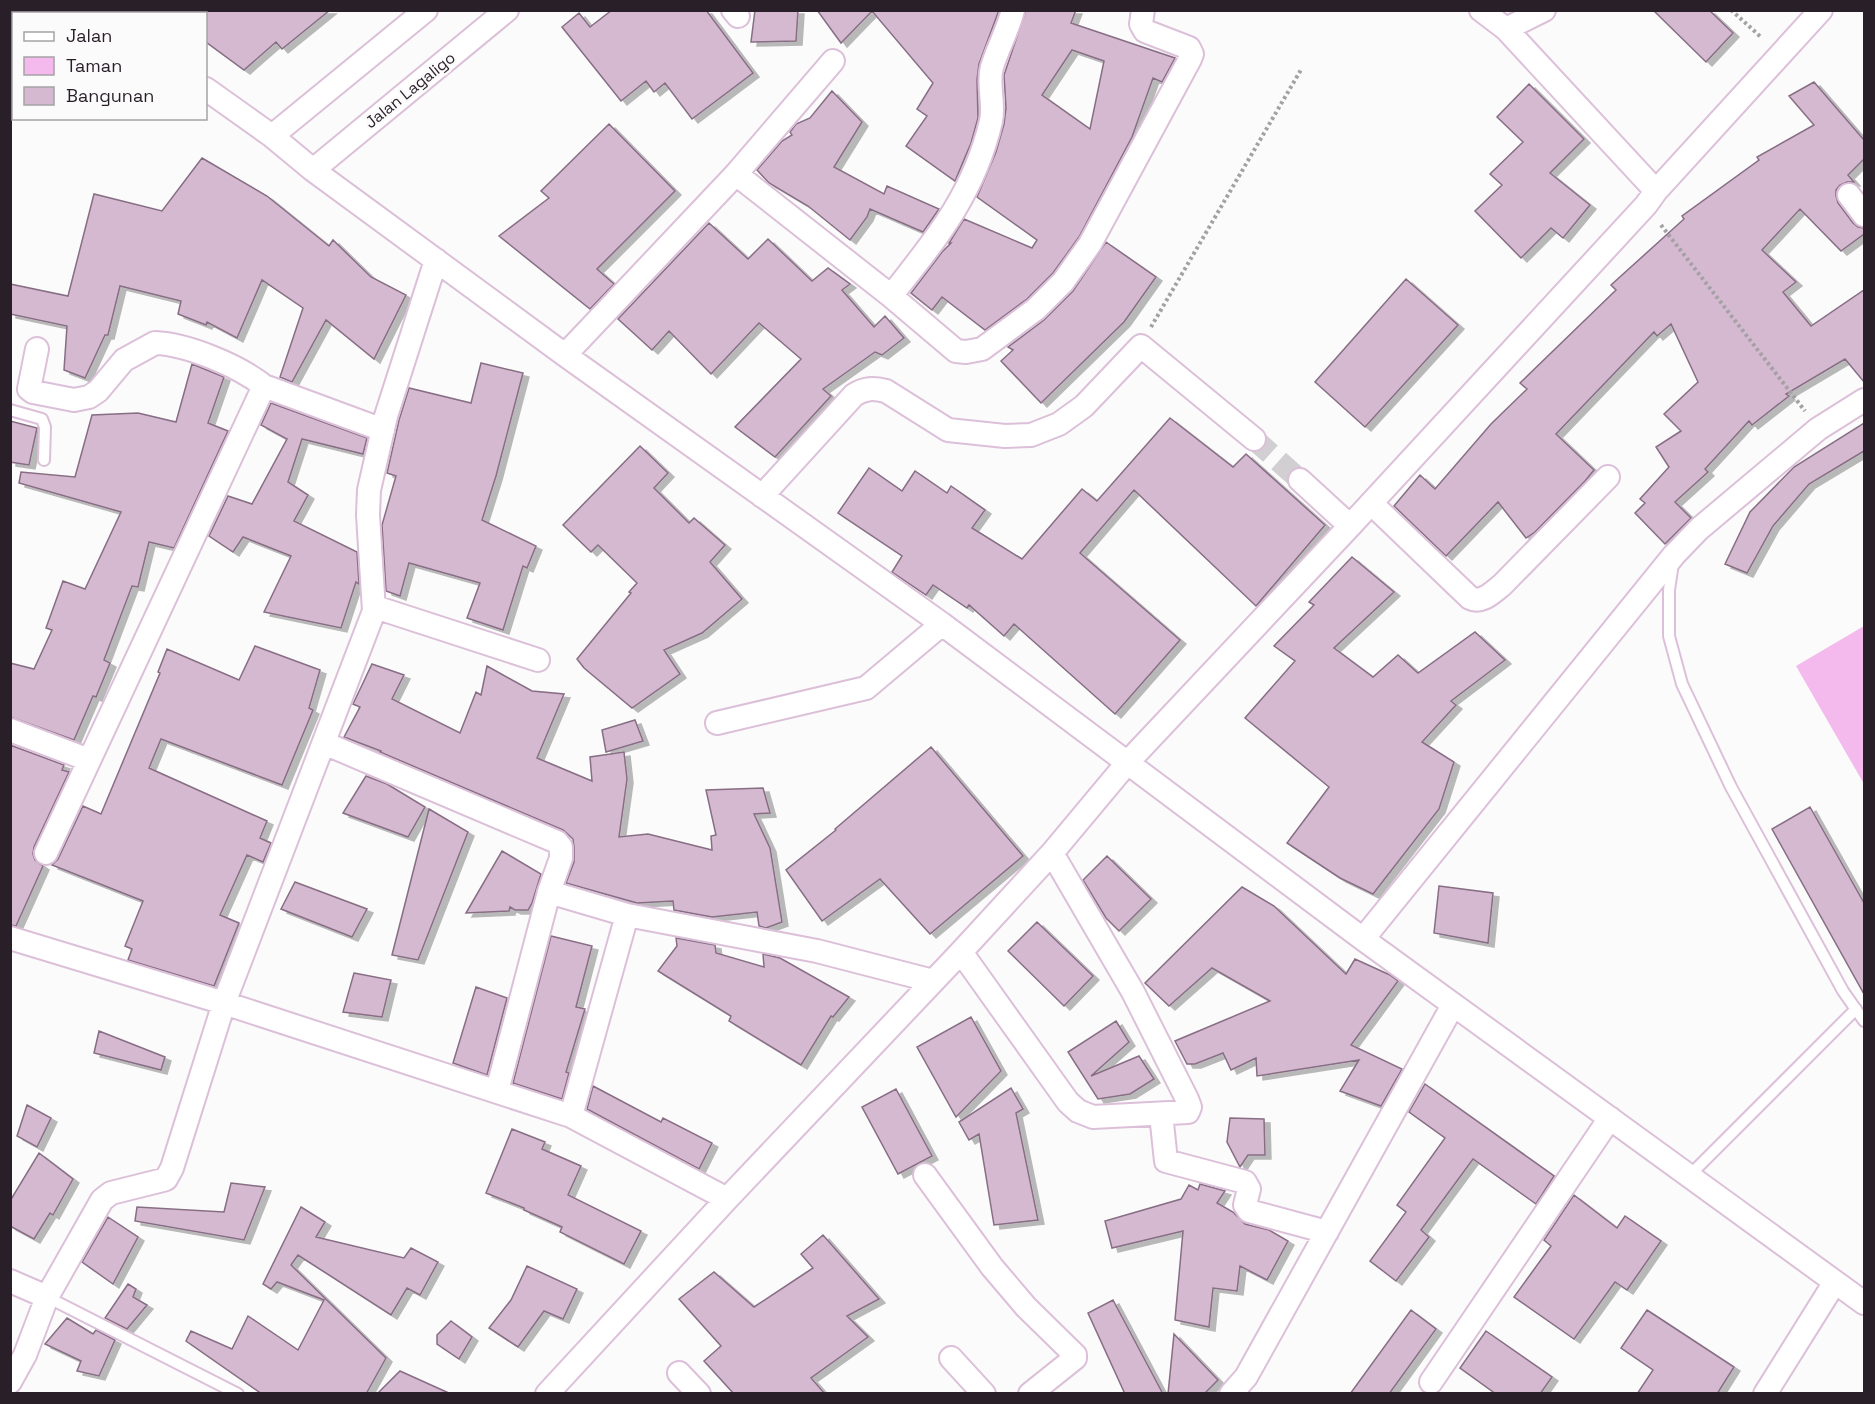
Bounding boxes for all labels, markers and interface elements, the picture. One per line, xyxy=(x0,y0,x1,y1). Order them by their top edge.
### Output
legend xyxy=(12,12,207,120)
text: Jalan xyxy=(66,24,112,47)
street label: Jalan Lagaligo xyxy=(360,47,460,133)
text: Taman xyxy=(66,54,122,77)
text: Bangunan xyxy=(66,84,154,107)

